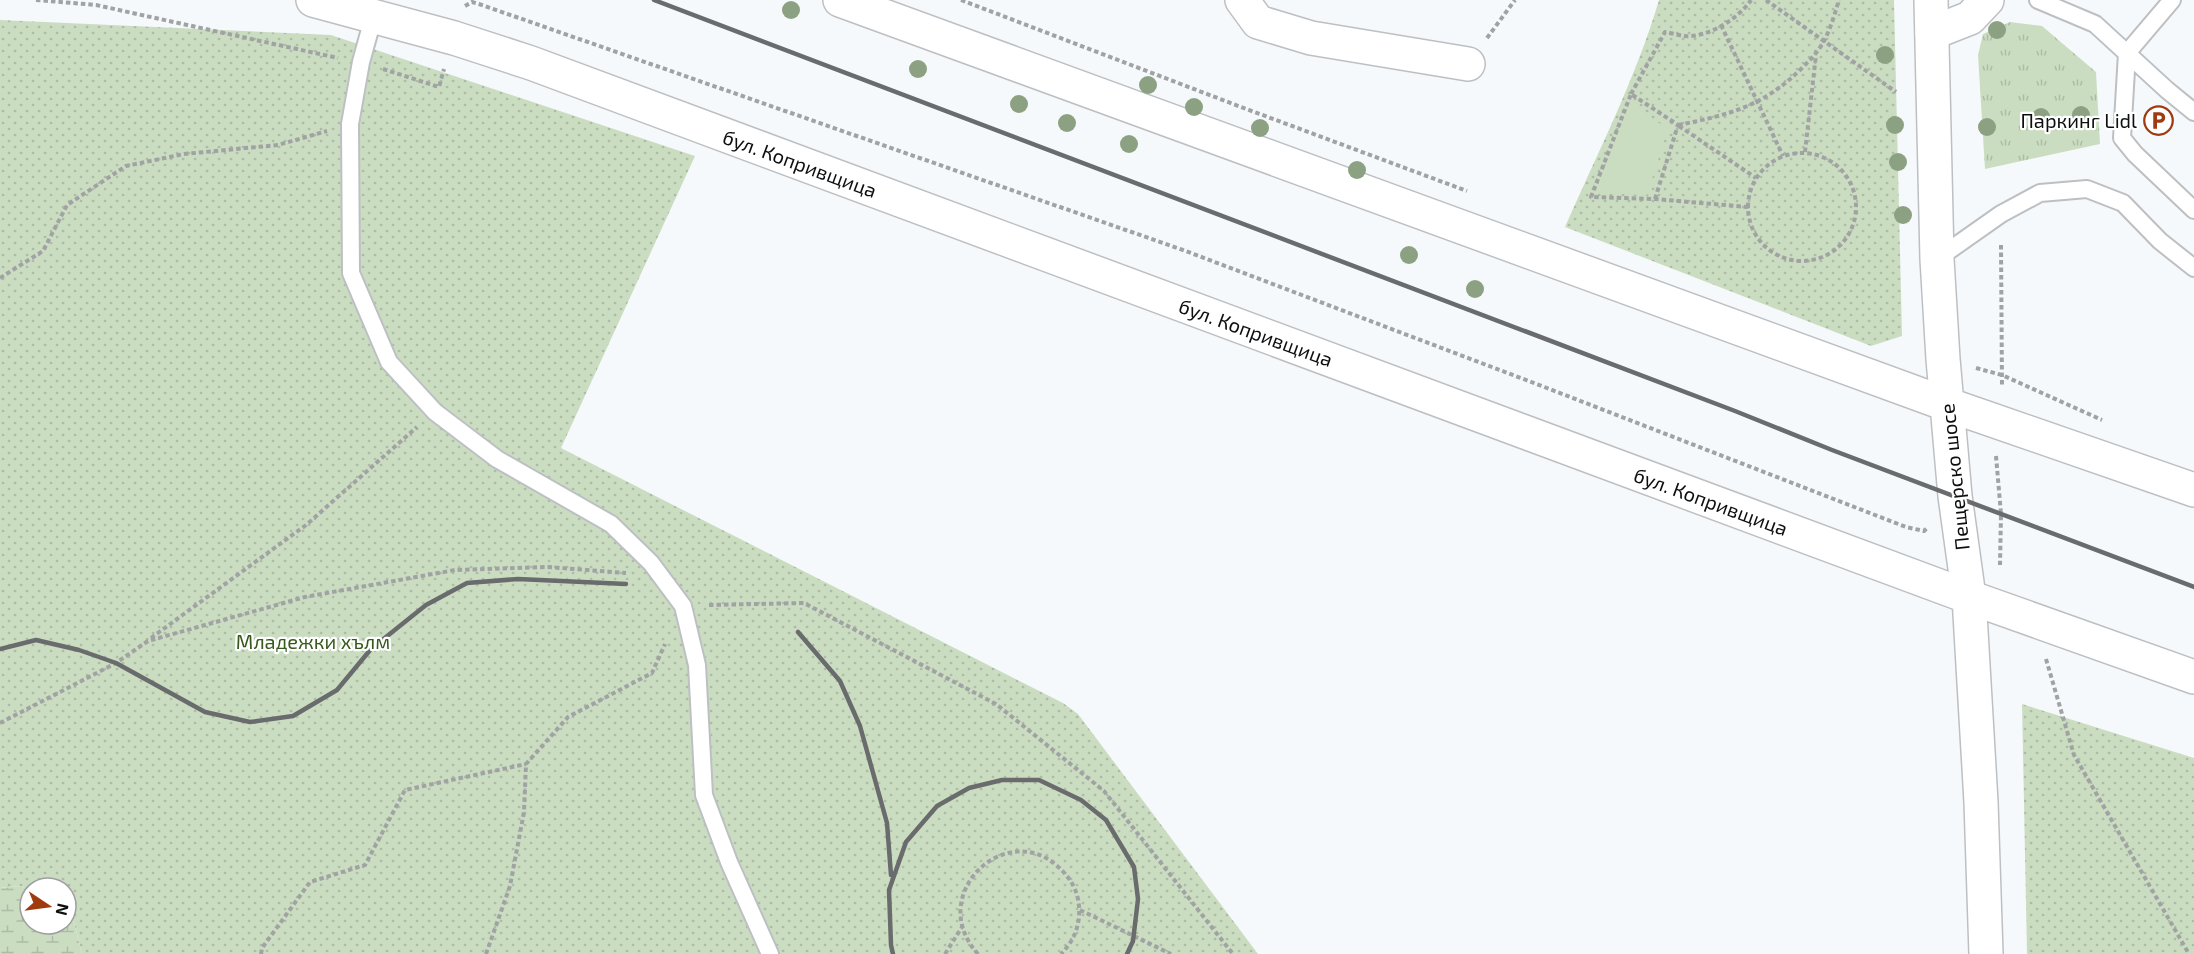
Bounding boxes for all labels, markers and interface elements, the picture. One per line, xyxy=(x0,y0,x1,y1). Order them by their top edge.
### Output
parking icon: Паркинг Lidl xyxy=(2142,104,2174,136)
place label: Паркинг Lidl xyxy=(2020,108,2137,132)
street label: бул. Копривщица xyxy=(719,124,880,203)
street label: бул. Копривщица xyxy=(1175,293,1336,372)
street label: Пещерско шосе xyxy=(1934,402,1974,552)
street label: бул. Копривщица xyxy=(1630,462,1791,541)
park label: Младежки хълм xyxy=(236,629,390,653)
north arrow xyxy=(18,876,78,936)
text: N xyxy=(53,902,74,917)

